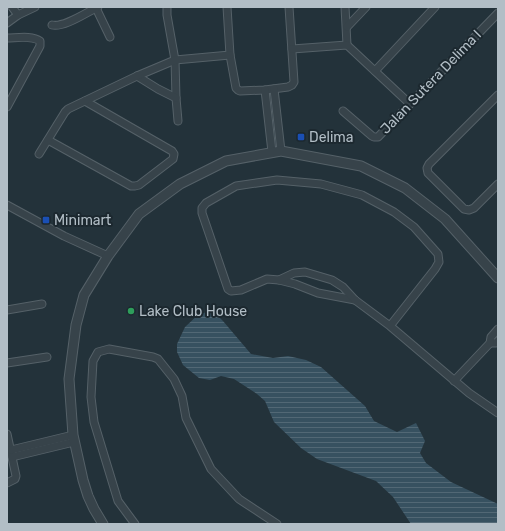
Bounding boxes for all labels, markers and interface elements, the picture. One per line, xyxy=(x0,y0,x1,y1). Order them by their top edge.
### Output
street label: Jalan Sutera Delima I xyxy=(377,26,485,138)
place label: Delima xyxy=(309,129,353,146)
marker: Delima xyxy=(296,132,306,142)
place label: Minimart xyxy=(54,212,112,229)
marker: Minimart xyxy=(41,215,51,225)
place label: Lake Club House xyxy=(139,303,247,320)
marker: Lake Club House xyxy=(126,306,136,316)

